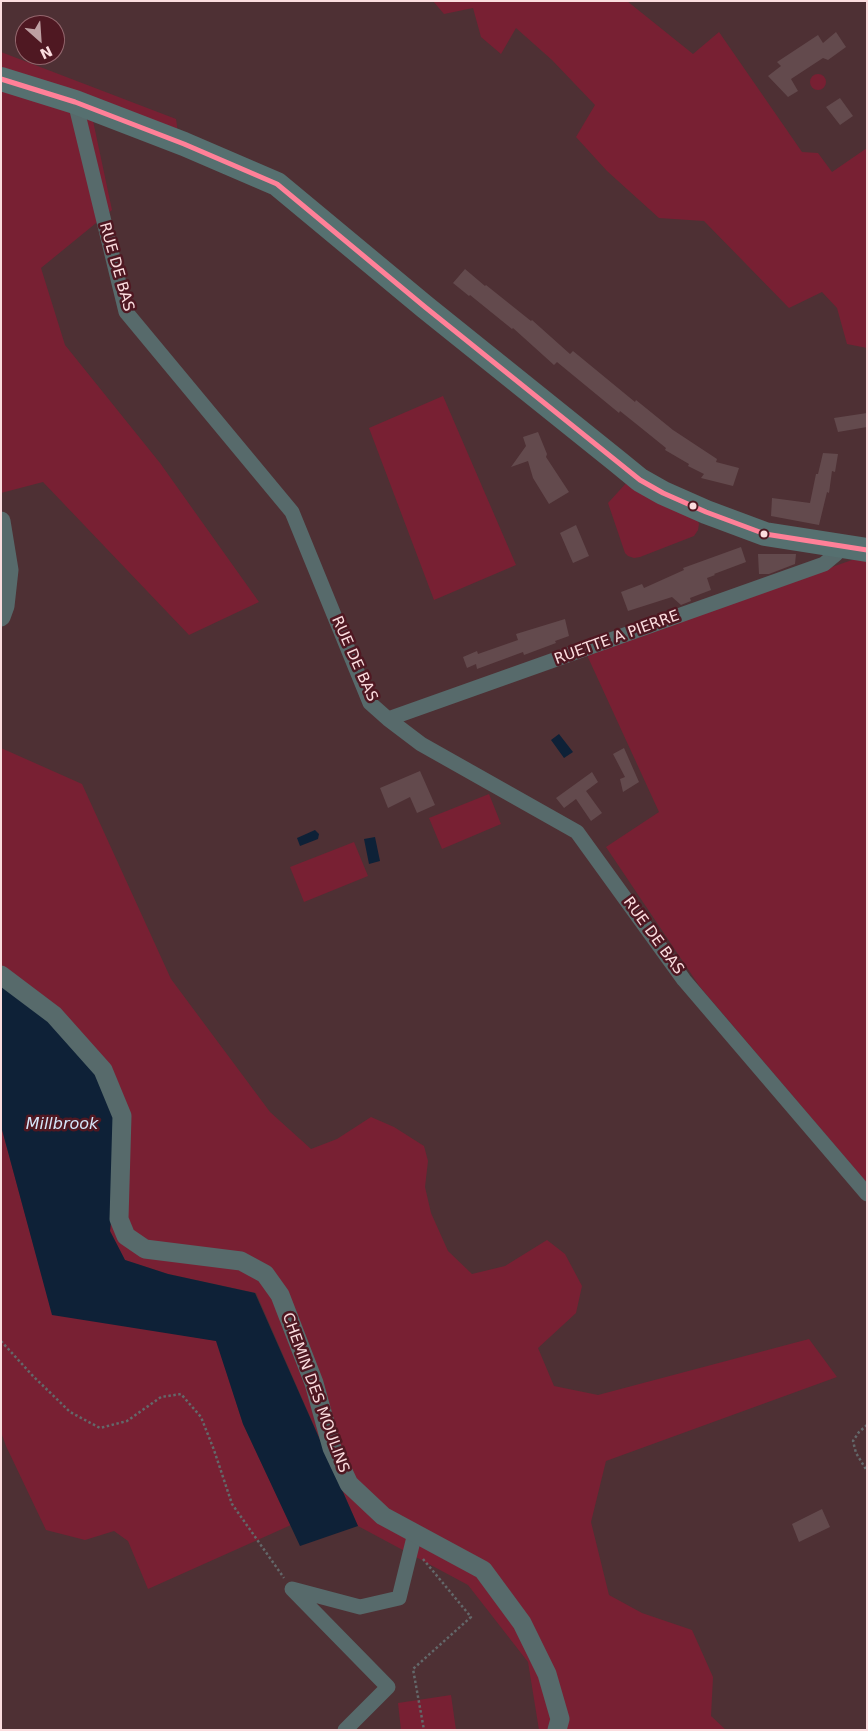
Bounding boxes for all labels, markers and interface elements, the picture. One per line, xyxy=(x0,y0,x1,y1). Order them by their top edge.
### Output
north arrow xyxy=(15,15,65,65)
text: N xyxy=(37,43,55,62)
street label: RUE DE BAS xyxy=(95,221,137,313)
unlabelled marker xyxy=(688,501,698,511)
unlabelled marker xyxy=(759,529,769,539)
street label: RUETTE A PIERRE xyxy=(552,607,682,669)
street label: RUE DE BAS xyxy=(327,614,381,704)
street label: RUE DE BAS xyxy=(619,894,687,978)
water label: Millbrook xyxy=(26,1115,98,1135)
street label: CHEMIN DES MOULINS xyxy=(278,1310,352,1476)

